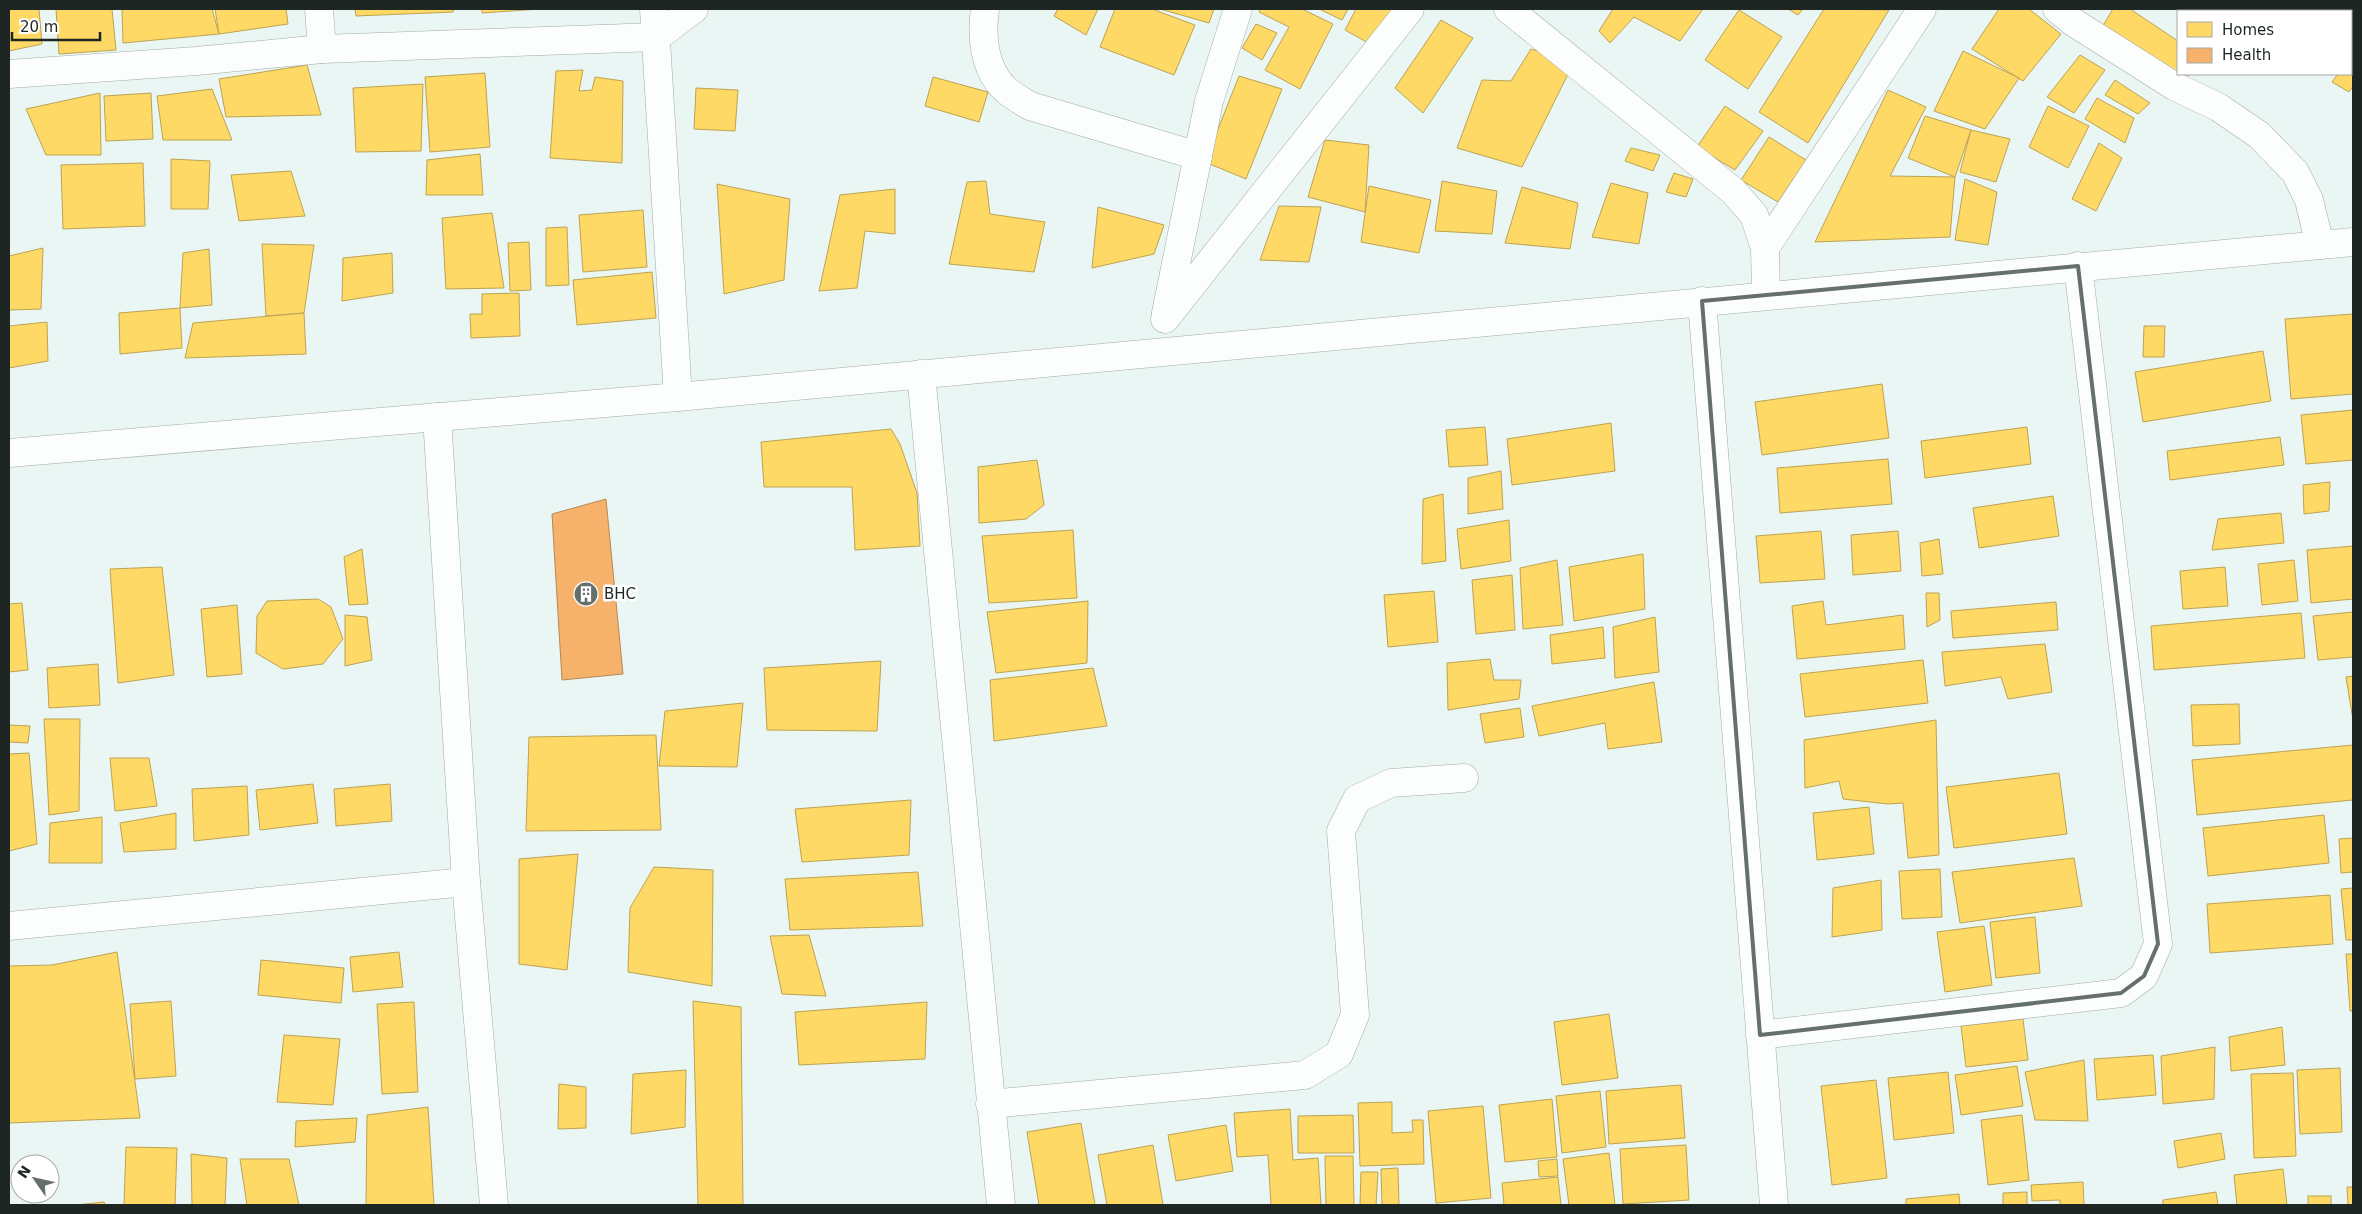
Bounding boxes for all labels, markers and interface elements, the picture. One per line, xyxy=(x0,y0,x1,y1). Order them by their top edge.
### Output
scale bar xyxy=(12,10,100,42)
legend xyxy=(2177,10,2352,75)
text: 20 m xyxy=(20,18,58,36)
text: Homes xyxy=(2222,21,2274,39)
text: Health xyxy=(2222,46,2271,64)
building icon: BHC xyxy=(573,581,599,607)
place label: BHC xyxy=(604,585,636,603)
north arrow xyxy=(10,1154,60,1204)
text: N xyxy=(14,1162,34,1181)

